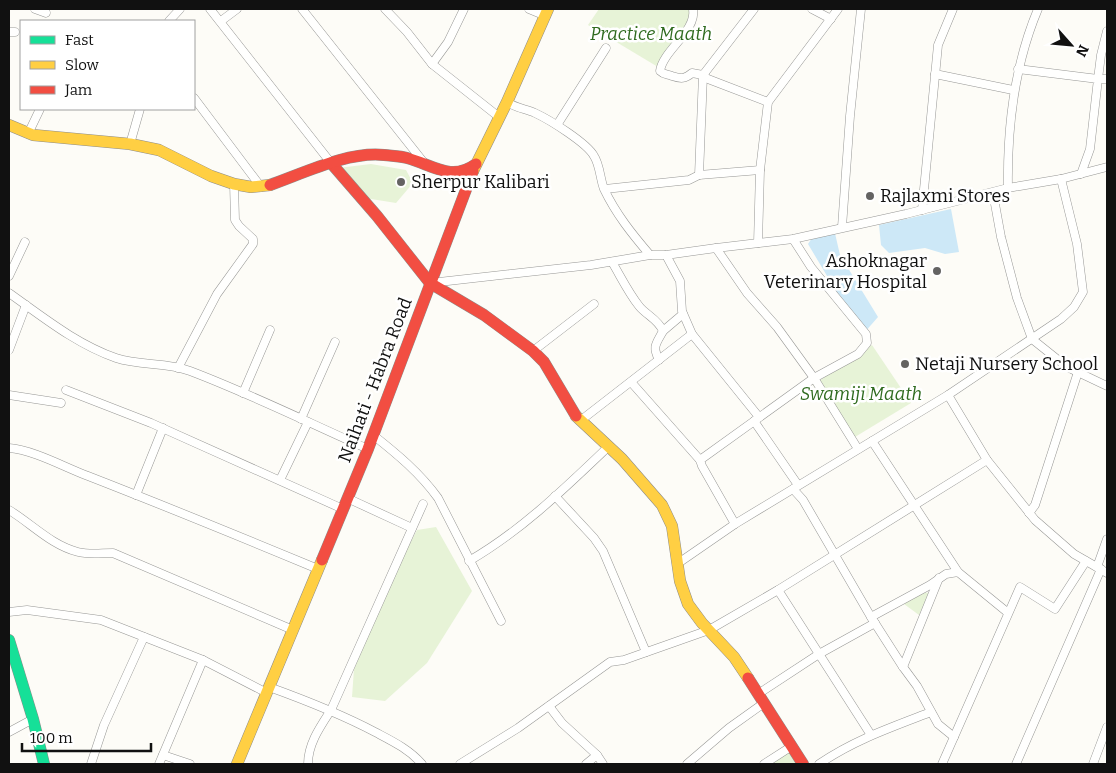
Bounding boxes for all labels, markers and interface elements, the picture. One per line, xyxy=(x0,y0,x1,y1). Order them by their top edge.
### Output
legend xyxy=(20,20,195,110)
north arrow xyxy=(1046,20,1096,70)
park label: Practice Maath xyxy=(590,23,712,45)
text: Fast xyxy=(65,31,94,49)
text: N xyxy=(1072,42,1092,60)
text: Slow xyxy=(65,56,100,74)
text: Jam xyxy=(64,81,93,99)
place label: Sherpur Kalibari xyxy=(411,171,550,193)
marker: Sherpur Kalibari xyxy=(395,176,407,188)
place label: Rajlaxmi Stores xyxy=(880,185,1010,207)
marker: Rajlaxmi Stores xyxy=(864,190,876,202)
place label: Ashoknagar Veterinary Hospital xyxy=(764,250,927,293)
marker: Ashoknagar Veterinary Hospital xyxy=(931,265,943,277)
street label: Naihati - Habra Road xyxy=(333,294,417,466)
place label: Netaji Nursery School xyxy=(915,353,1098,375)
marker: Netaji Nursery School xyxy=(899,358,911,370)
park label: Swamiji Maath xyxy=(800,383,922,405)
scale bar xyxy=(22,720,151,752)
text: 100 m xyxy=(30,729,73,747)

